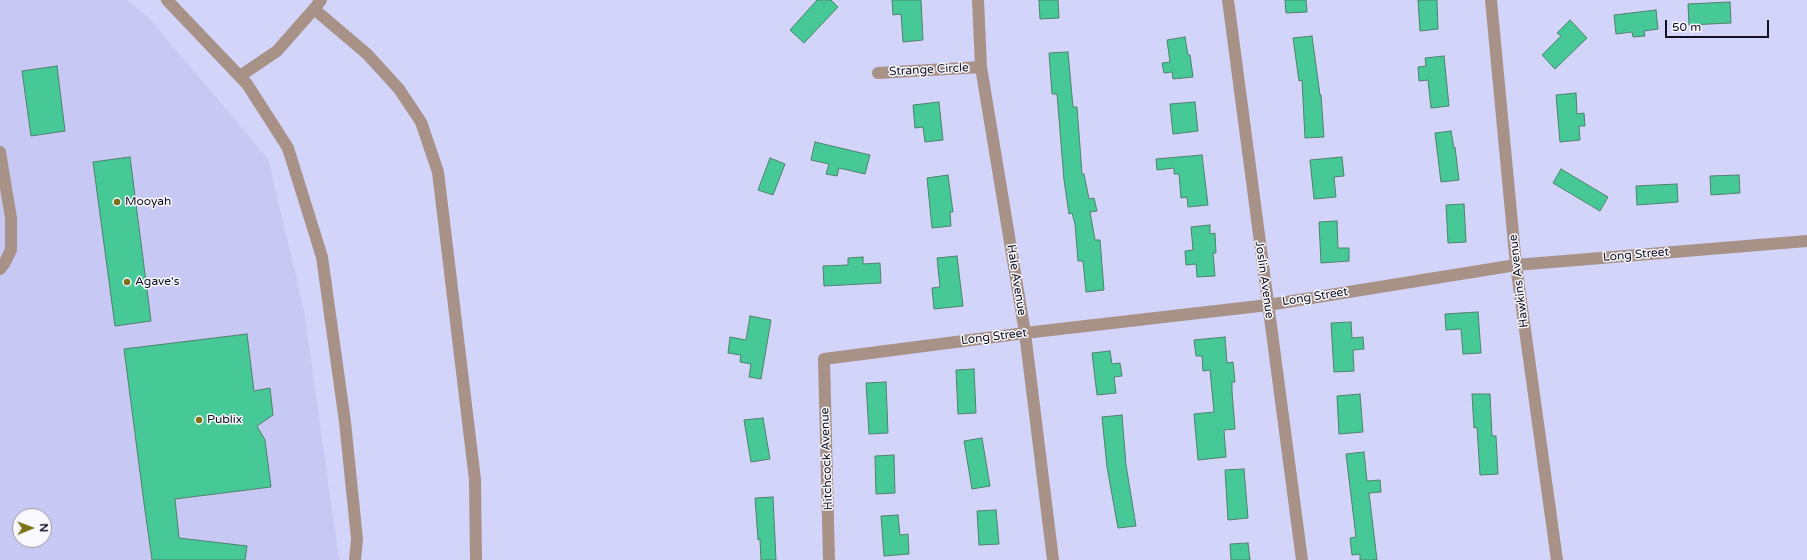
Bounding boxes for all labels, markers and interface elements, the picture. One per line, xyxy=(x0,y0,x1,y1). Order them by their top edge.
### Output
scale bar xyxy=(1667,12,1771,38)
text: 50 m xyxy=(1672,20,1701,34)
street label: Strange Circle xyxy=(889,61,969,79)
place label: Mooyah xyxy=(125,195,171,209)
marker: Mooyah xyxy=(112,197,122,207)
street label: Hawkins Avenue xyxy=(1506,234,1532,328)
street label: Joslin Avenue xyxy=(1251,240,1277,320)
street label: Hale Avenue xyxy=(1003,243,1029,317)
street label: Long Street xyxy=(1602,245,1670,265)
place label: Agave's xyxy=(135,275,180,289)
marker: Agave's xyxy=(122,277,132,287)
street label: Long Street xyxy=(1281,285,1349,309)
street label: Long Street xyxy=(960,326,1028,348)
street label: Hitchcock Avenue xyxy=(818,407,836,511)
place label: Publix xyxy=(207,413,242,427)
marker: Publix xyxy=(194,415,204,425)
north arrow xyxy=(12,508,52,548)
text: N xyxy=(37,523,50,532)

